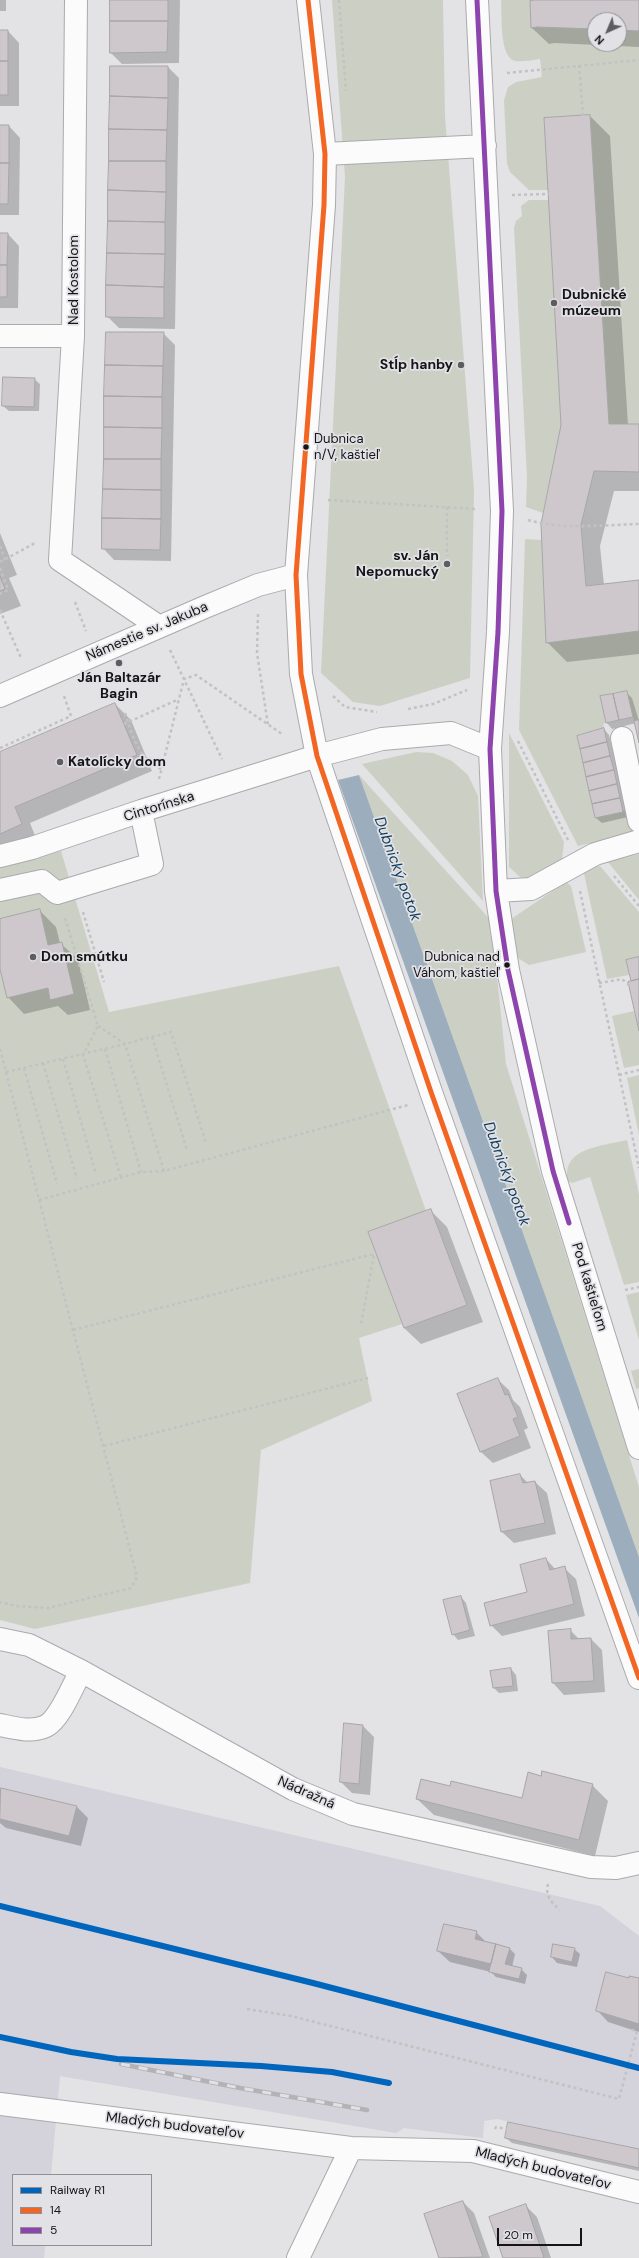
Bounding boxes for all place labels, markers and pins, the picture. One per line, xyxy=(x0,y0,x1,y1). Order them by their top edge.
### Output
place label: Dubnické múzeum xyxy=(562,287,627,320)
marker: Dubnické múzeum xyxy=(549,298,559,308)
place label: Stĺp hanby xyxy=(380,357,453,373)
marker: Stĺp hanby xyxy=(456,360,466,370)
place label: Dubnica n/V, kaštieľ xyxy=(314,432,380,463)
marker: Dubnica n/V, kaštieľ xyxy=(301,442,311,452)
place label: sv. Ján Nepomucký xyxy=(356,548,439,580)
marker: sv. Ján Nepomucký xyxy=(442,559,452,569)
marker: Ján Baltazár Bagin xyxy=(114,658,124,668)
place label: Ján Baltazár Bagin xyxy=(77,670,161,702)
place label: Katolícky dom xyxy=(68,754,166,770)
marker: Katolícky dom xyxy=(55,757,65,767)
place label: Dom smútku xyxy=(41,949,128,965)
place label: Dubnica nad Váhom, kaštieľ xyxy=(413,950,500,981)
marker: Dom smútku xyxy=(28,952,38,962)
marker: Dubnica nad Váhom, kaštieľ xyxy=(502,960,512,970)

